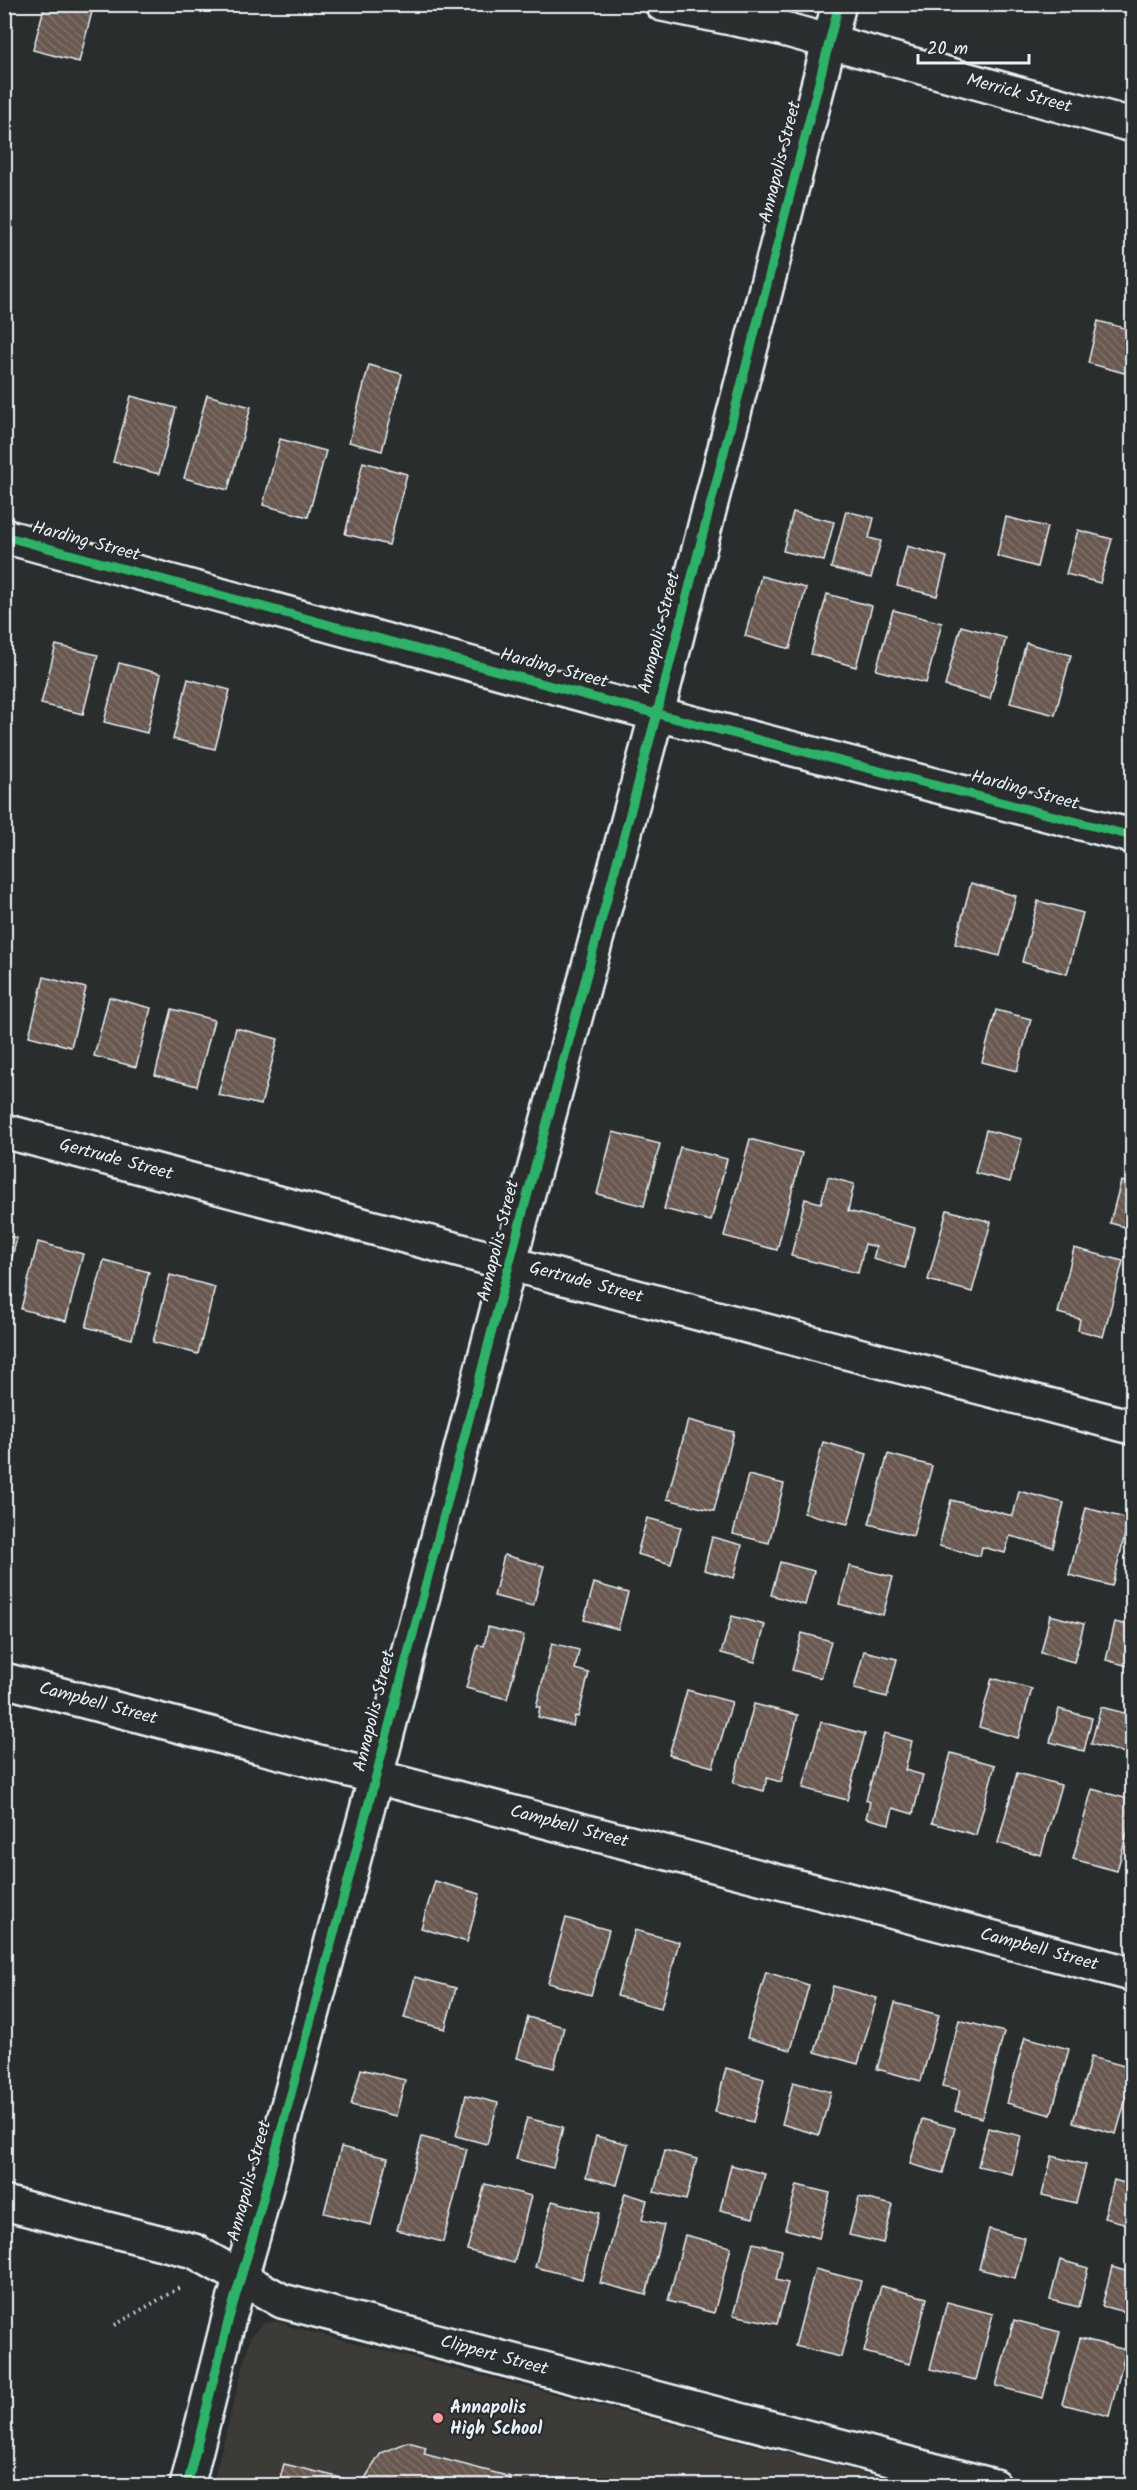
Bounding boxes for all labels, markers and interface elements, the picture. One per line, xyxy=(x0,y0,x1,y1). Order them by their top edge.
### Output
scale bar xyxy=(918,27,1029,65)
text: 20 m xyxy=(927,35,968,64)
street label: Merrick Street xyxy=(963,66,1076,122)
street label: Annapolis Street xyxy=(752,97,810,226)
street label: Harding Street xyxy=(29,514,144,571)
street label: Annapolis Street xyxy=(631,568,689,697)
street label: Harding Street xyxy=(497,641,612,698)
street label: Harding Street xyxy=(968,763,1083,820)
street label: Gertrude Street xyxy=(56,1131,177,1189)
street label: Annapolis Street xyxy=(470,1176,528,1305)
street label: Gertrude Street xyxy=(526,1254,647,1312)
street label: Annapolis Street xyxy=(346,1646,404,1775)
street label: Campbell Street xyxy=(36,1674,161,1734)
street label: Campbell Street xyxy=(507,1797,632,1857)
street label: Campbell Street xyxy=(977,1920,1102,1980)
street label: Annapolis Street xyxy=(220,2116,280,2245)
street label: Clippert Street xyxy=(437,2328,552,2385)
place label: Annapolis High School xyxy=(450,2394,542,2444)
marker: Annapolis High School xyxy=(431,2411,445,2425)

